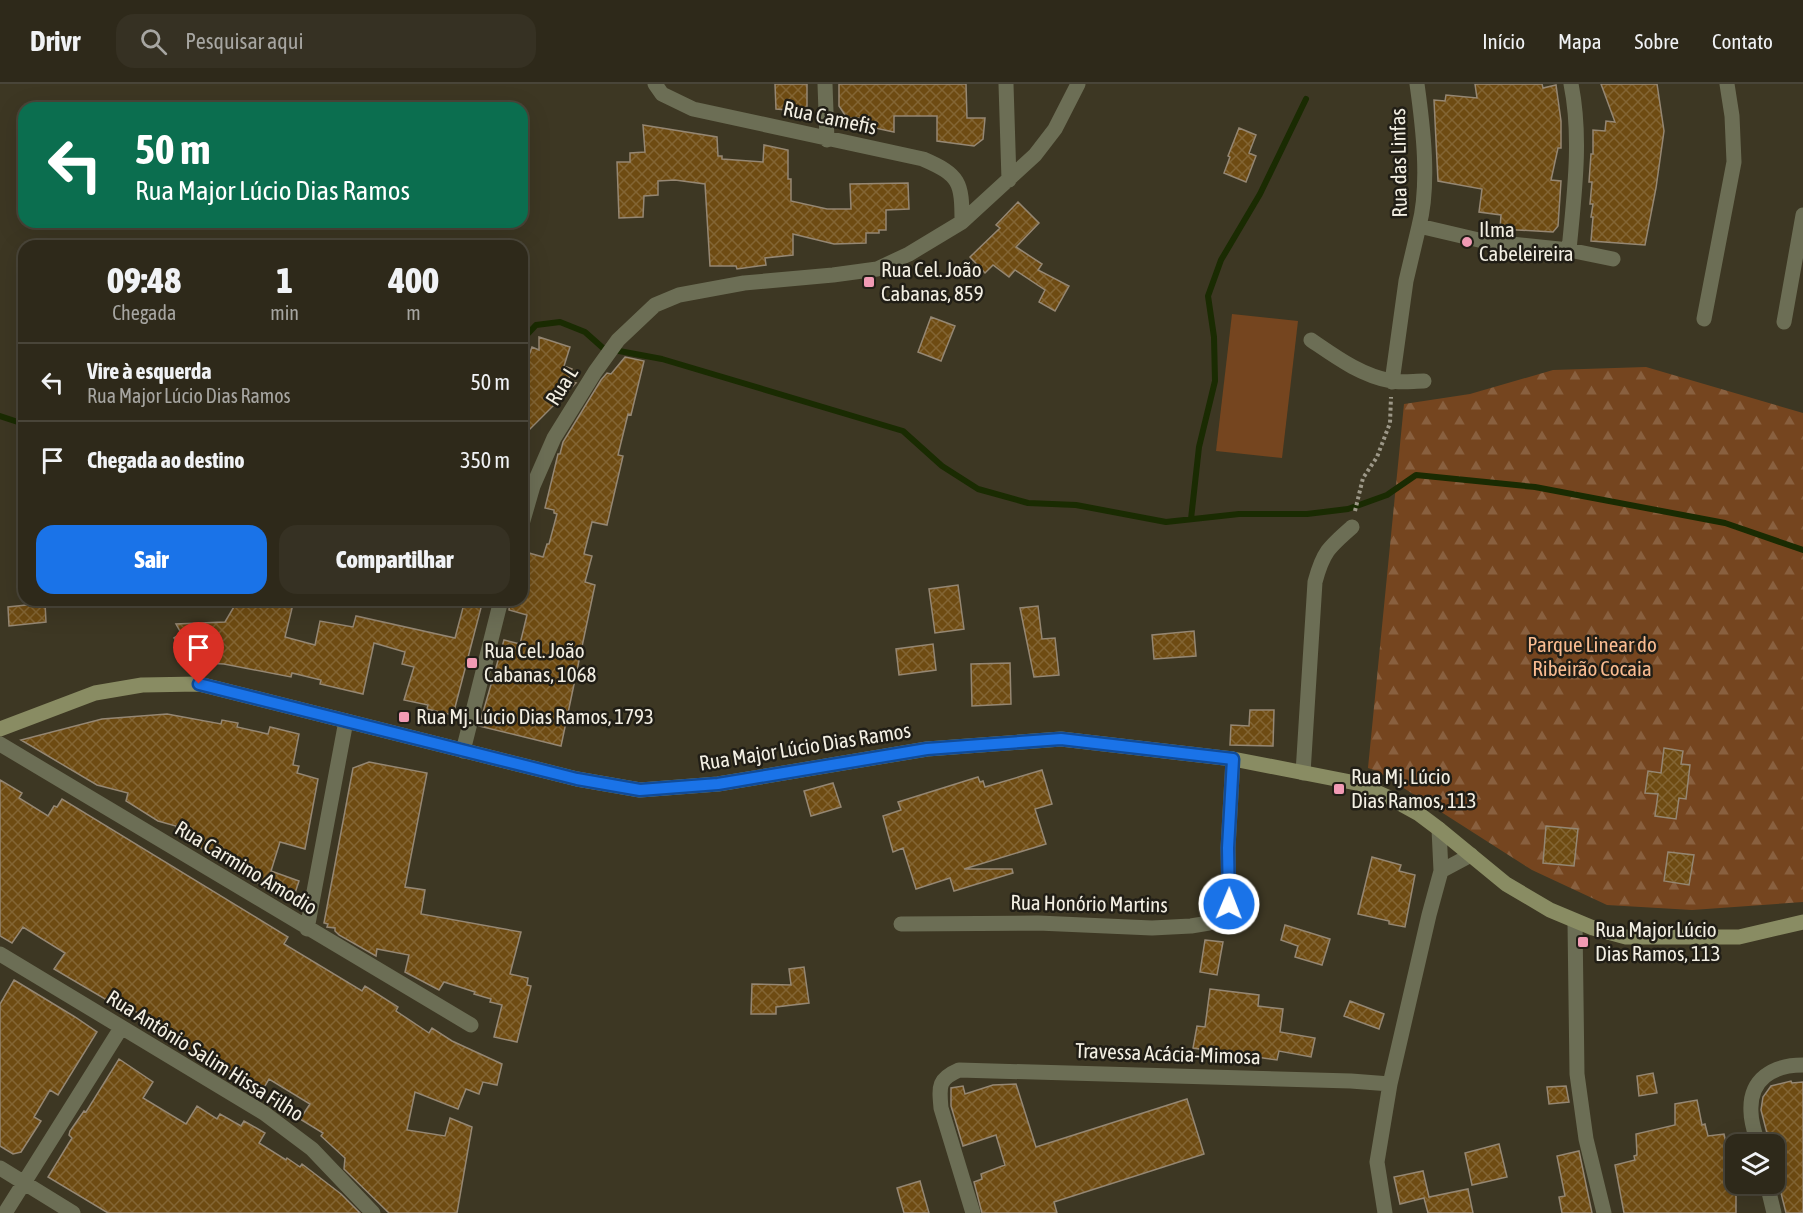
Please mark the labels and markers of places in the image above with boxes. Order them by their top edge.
place label: Ilma Cabeleireira [1479,217,1574,265]
marker: Ilma Cabeleireira [1460,235,1474,249]
place label: Rua Cel. João Cabanas, 859 [881,257,984,305]
marker: Rua Cel. João Cabanas, 859 [862,275,876,289]
pin [173,622,224,684]
place label: Rua Cel. João Cabanas, 1068 [484,638,597,686]
marker: Rua Cel. João Cabanas, 1068 [465,656,479,670]
place label: Rua Mj. Lúcio Dias Ramos, 1793 [416,704,654,728]
marker: Rua Mj. Lúcio Dias Ramos, 1793 [397,710,411,724]
place label: Rua Mj. Lúcio Dias Ramos, 113 [1351,764,1477,812]
marker: Rua Mj. Lúcio Dias Ramos, 113 [1332,782,1346,796]
place label: Rua Major Lúcio Dias Ramos, 113 [1595,917,1721,965]
marker: Rua Major Lúcio Dias Ramos, 113 [1576,935,1590,949]

